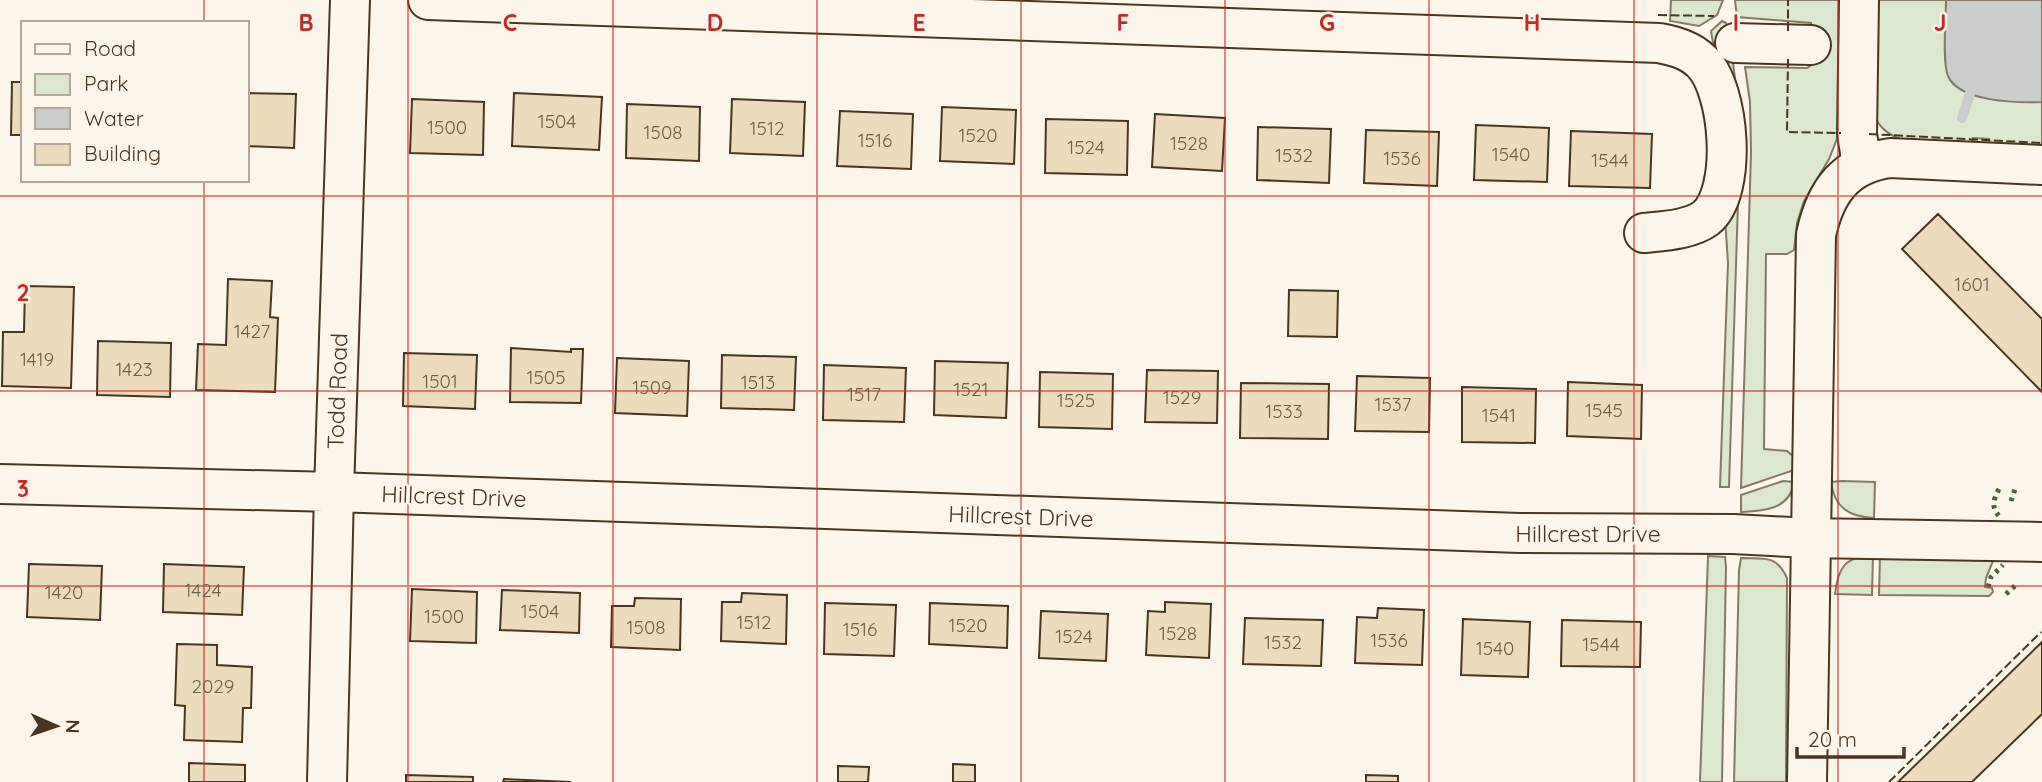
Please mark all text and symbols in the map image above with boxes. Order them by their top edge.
text: B [298,8,314,37]
text: C [503,8,517,37]
text: D [707,8,723,37]
text: E [912,8,926,37]
text: F [1117,8,1129,37]
text: G [1319,8,1335,37]
text: H [1524,8,1540,37]
text: I [1733,8,1739,37]
text: J [1934,8,1946,37]
legend [21,21,248,182]
text: Road [84,35,136,61]
text: Park [84,70,128,96]
text: Water [84,105,144,131]
house number: 1504 [538,109,576,133]
house number: 1500 [427,115,467,139]
house number: 1512 [750,116,784,140]
house number: 1508 [644,120,682,144]
house number: 1520 [958,123,998,147]
house number: 1516 [858,128,892,152]
house number: 1528 [1170,131,1208,155]
house number: 1524 [1067,135,1105,159]
text: Building [84,140,161,166]
house number: 1540 [1492,142,1530,166]
house number: 1532 [1275,143,1313,167]
house number: 1536 [1383,146,1421,170]
house number: 1544 [1591,148,1629,172]
house number: 1601 [1954,272,1990,296]
text: 2 [16,278,30,307]
house number: 1427 [234,319,271,343]
street label: Todd Road [320,332,354,450]
house number: 1419 [20,347,54,371]
house number: 1423 [115,357,153,381]
house number: 1505 [526,365,566,389]
house number: 1501 [422,369,458,393]
house number: 1513 [741,370,775,394]
house number: 1509 [632,375,672,399]
house number: 1521 [954,377,988,401]
house number: 1517 [847,382,881,406]
house number: 1529 [1163,385,1201,409]
house number: 1525 [1057,388,1095,412]
house number: 1537 [1374,392,1412,416]
house number: 1545 [1585,398,1623,422]
house number: 1533 [1265,399,1303,423]
house number: 1541 [1482,403,1516,427]
text: 3 [17,474,29,503]
street label: Hillcrest Drive [381,479,527,513]
street label: Hillcrest Drive [948,499,1094,533]
street label: Hillcrest Drive [1515,519,1661,548]
house number: 1424 [184,578,222,602]
house number: 1420 [45,580,83,604]
house number: 1504 [521,599,559,623]
house number: 1500 [424,604,464,628]
house number: 1512 [737,610,771,634]
house number: 1520 [948,613,988,637]
house number: 1508 [627,615,665,639]
house number: 1516 [843,617,877,641]
house number: 1528 [1159,621,1197,645]
house number: 1524 [1055,624,1093,648]
house number: 1536 [1370,628,1408,652]
house number: 1532 [1264,630,1302,654]
house number: 1544 [1582,632,1620,656]
house number: 1540 [1476,636,1514,660]
house number: 2029 [192,674,234,698]
north arrow [21,691,91,761]
scale bar [1797,716,1904,760]
text: N [61,719,85,734]
text: 20 m [1808,726,1857,752]

